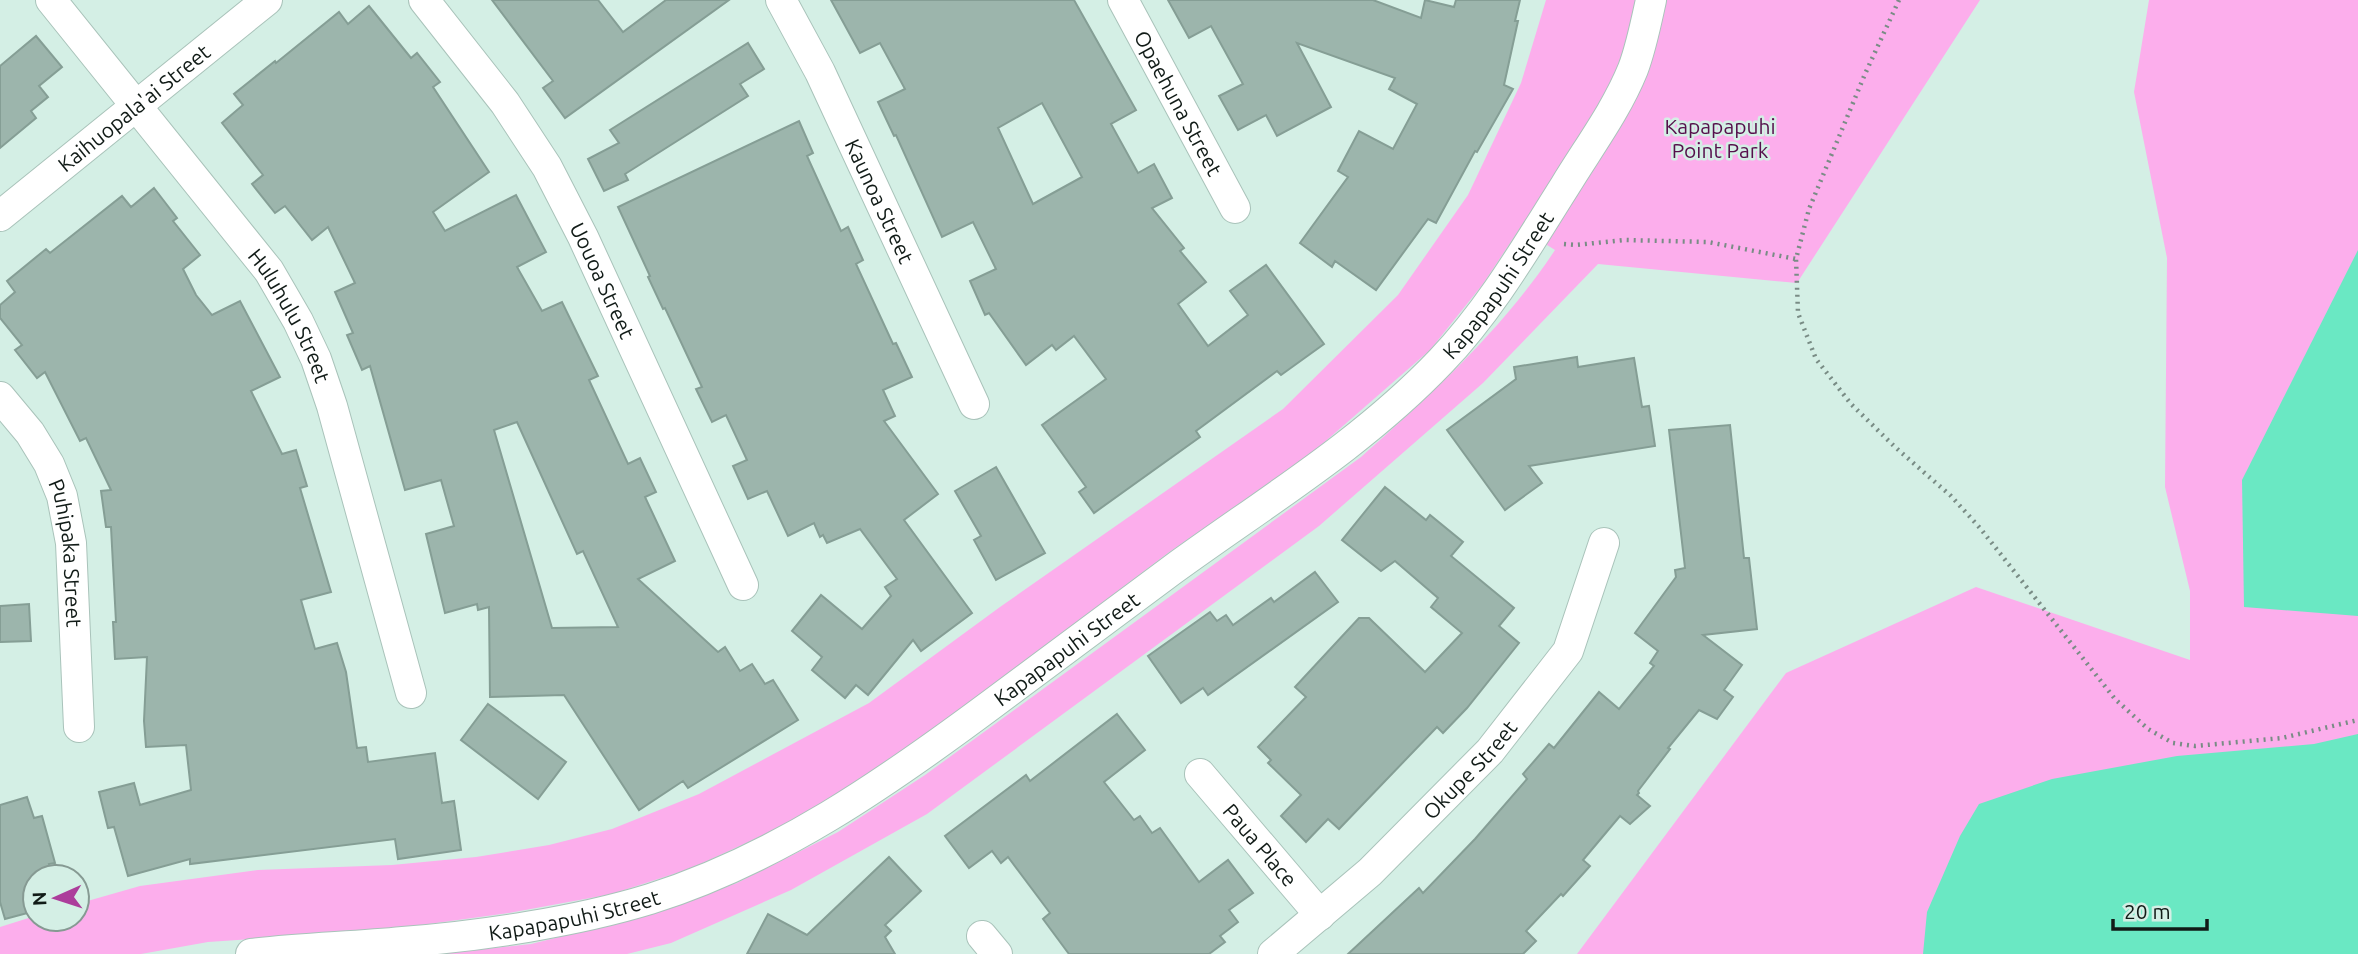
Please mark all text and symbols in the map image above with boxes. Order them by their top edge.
street label: Opaehuna Street [1130,26,1227,180]
street label: Kaihuopala'ai Street [53,39,215,176]
park label: Kapapapuhi Point Park [1664,114,1776,162]
street label: Kaunoa Street [841,135,919,267]
street label: Kapapapuhi Street [1437,207,1558,363]
street label: Uouoa Street [566,218,640,342]
street label: Huluhulu Street [244,244,335,386]
street label: Puhipaka Street [44,475,87,628]
street label: Kapapapuhi Street [989,587,1144,710]
street label: Okupe Street [1418,715,1521,824]
street label: Paua Place [1218,799,1302,891]
north arrow [21,863,91,933]
street label: Kapapapuhi Street [487,885,663,945]
scale bar [2113,888,2208,932]
text: N [28,891,50,907]
text: 20 m [2124,899,2171,923]

